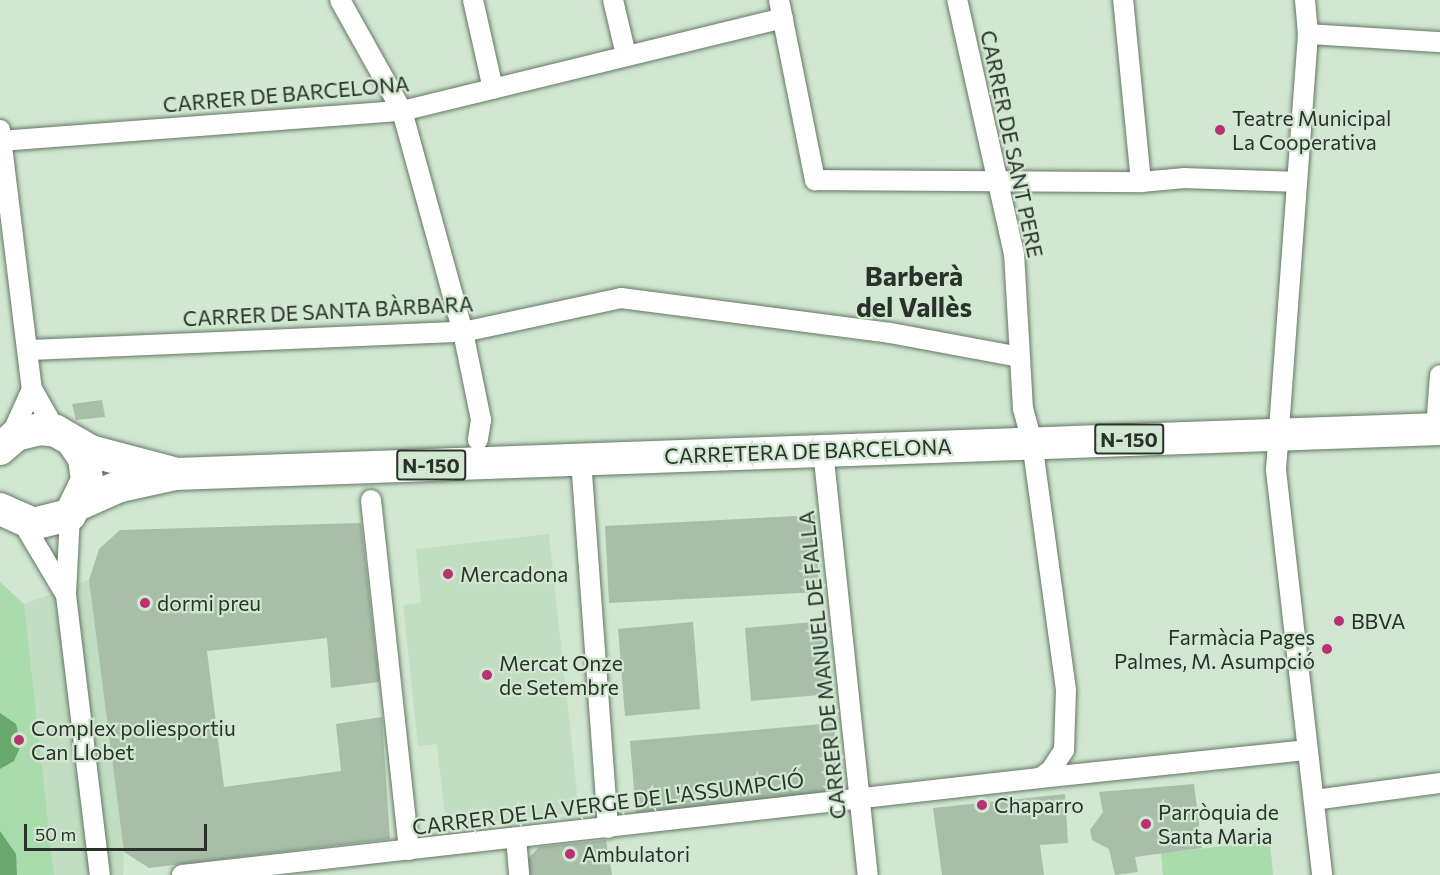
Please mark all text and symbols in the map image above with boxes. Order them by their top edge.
street label: CARRER DE SANT PERE [976,28,1048,260]
street label: CARRER DE BARCELONA [162,71,410,117]
place label: Teatre Municipal La Cooperativa [1232,105,1391,155]
marker: Teatre Municipal La Cooperativa [1213,123,1227,137]
district label: Barberà del Vallès [856,259,972,322]
street label: CARRER DE SANTA BÀRBARA [182,291,474,331]
road number: N-150 [1093,422,1165,456]
street label: CARRETERA DE BARCELONA [664,433,952,469]
road number: N-150 [395,448,467,482]
street label: CARRER DE MANUEL DE FALLA [793,510,851,820]
place label: Mercadona [460,561,568,587]
marker: Mercadona [441,567,455,581]
place label: dormi preu [157,590,261,616]
marker: dormi preu [138,596,152,610]
place label: BBVA [1351,608,1405,634]
marker: BBVA [1332,614,1346,628]
place label: Farmàcia Pages Palmes, M. Asumpció [1114,624,1315,674]
marker: Farmàcia Pages Palmes, M. Asumpció [1320,642,1334,656]
place label: Mercat Onze de Setembre [499,650,623,700]
marker: Mercat Onze de Setembre [480,668,494,682]
place label: Complex poliesportiu Can Llobet [31,715,236,765]
marker: Complex poliesportiu Can Llobet [12,733,26,747]
street label: CARRER DE LA VERGE DE L'ASSUMPCIÓ [411,766,805,840]
place label: Chaparro [994,792,1084,818]
marker: Chaparro [975,798,989,812]
place label: Parròquia de Santa Maria [1158,799,1279,849]
scale bar [27,812,210,850]
marker: Parròquia de Santa Maria [1139,817,1153,831]
text: 50 m [35,823,76,845]
place label: Ambulatori [582,841,690,867]
marker: Ambulatori [563,847,577,861]

